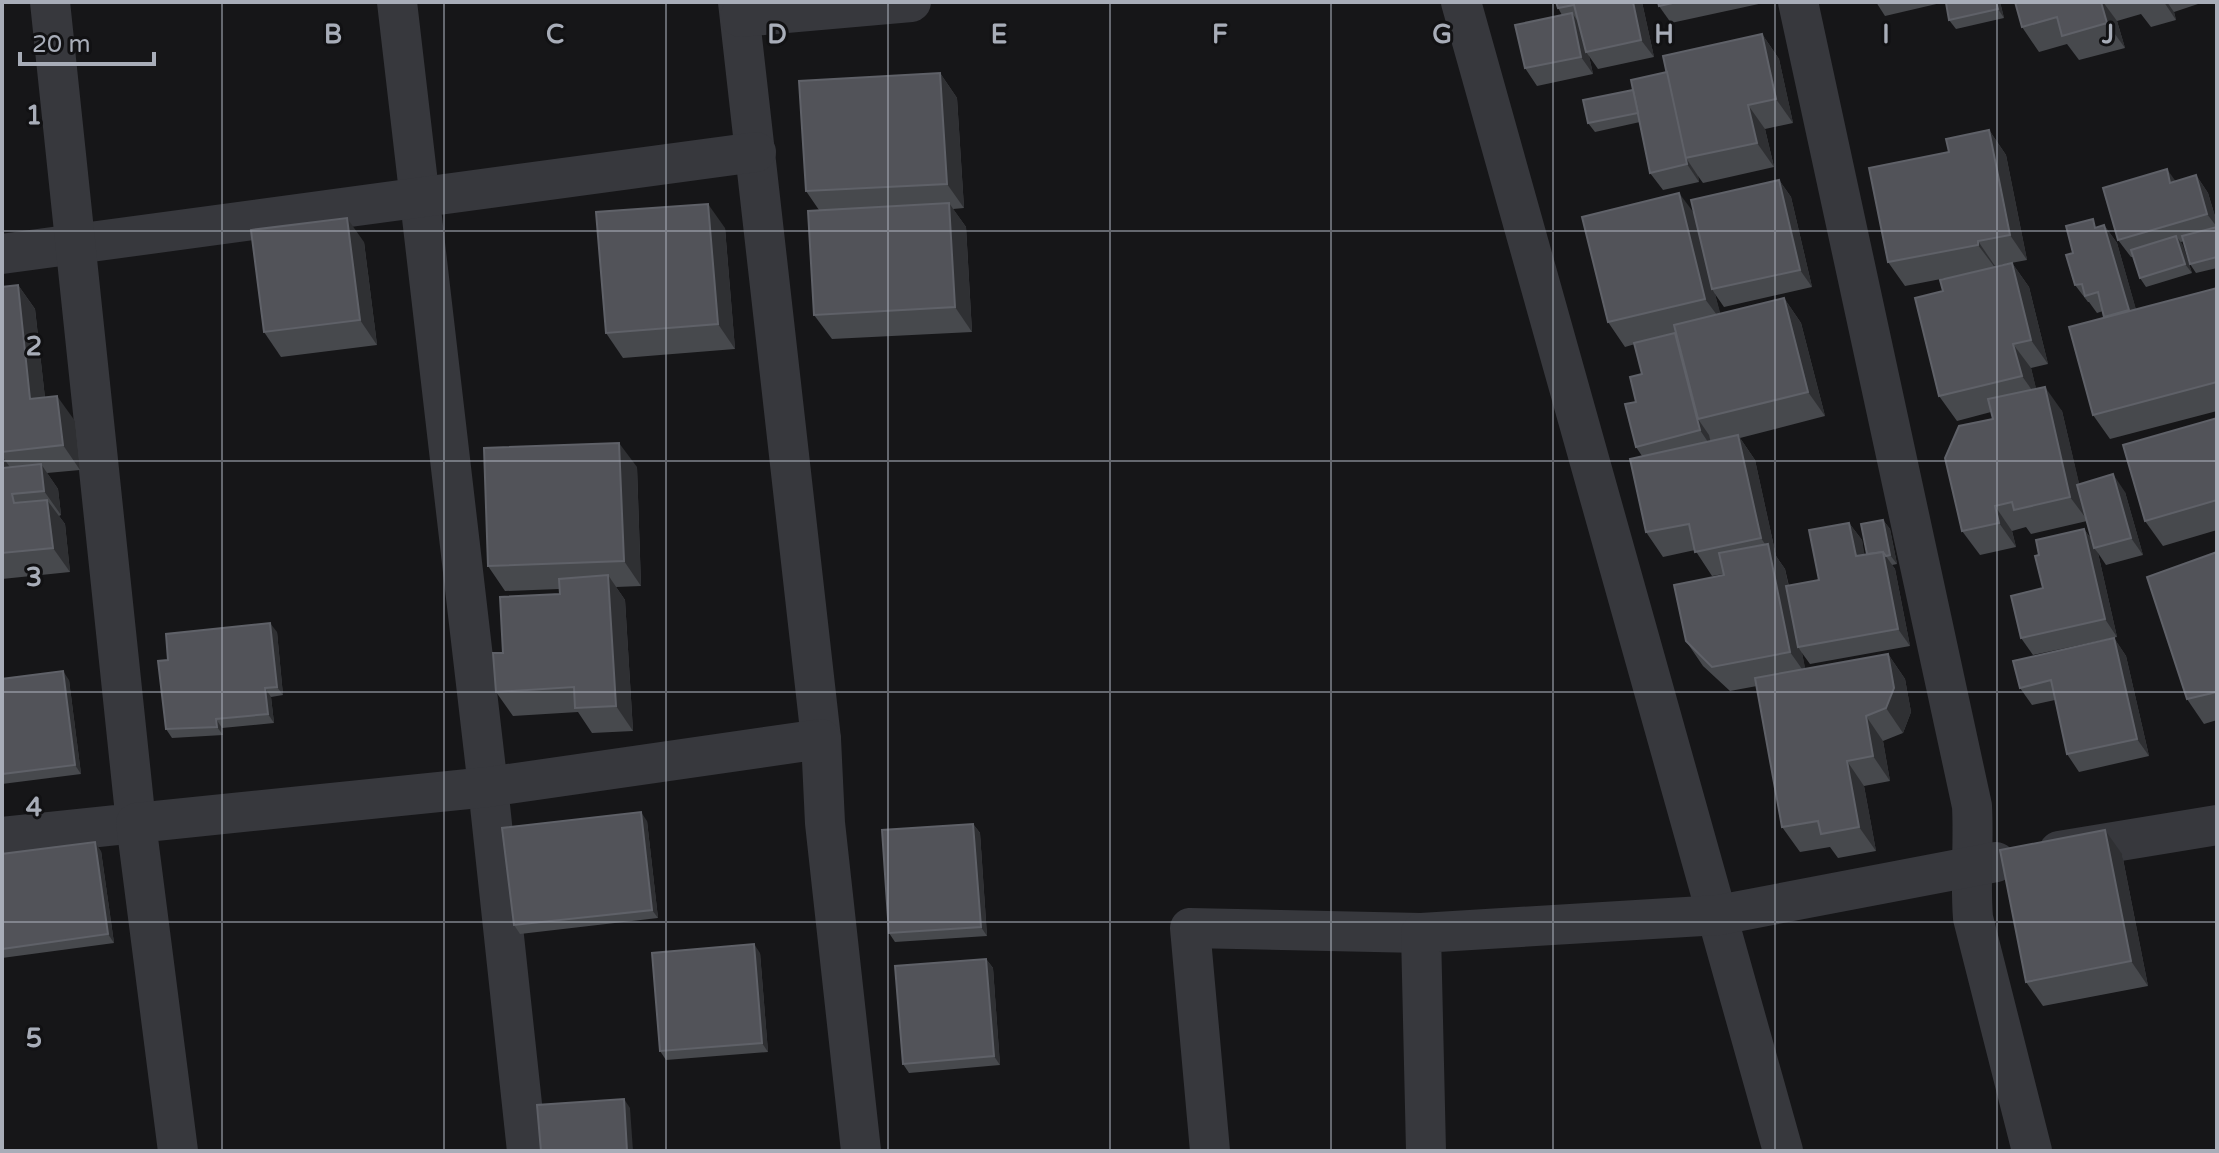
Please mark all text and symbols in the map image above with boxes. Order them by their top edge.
scale bar [20,16,154,66]
text: B [324,19,342,50]
text: C [546,19,564,50]
text: D [767,19,787,50]
text: E [991,19,1007,50]
text: F [1212,19,1228,50]
text: G [1432,19,1452,50]
text: H [1654,19,1674,50]
text: I [1882,19,1890,50]
text: J [2101,19,2114,50]
text: 20 m [32,30,90,59]
text: 1 [26,100,42,131]
text: 2 [26,331,42,362]
text: 3 [26,562,42,593]
text: 4 [26,792,42,823]
text: 5 [26,1023,42,1054]

